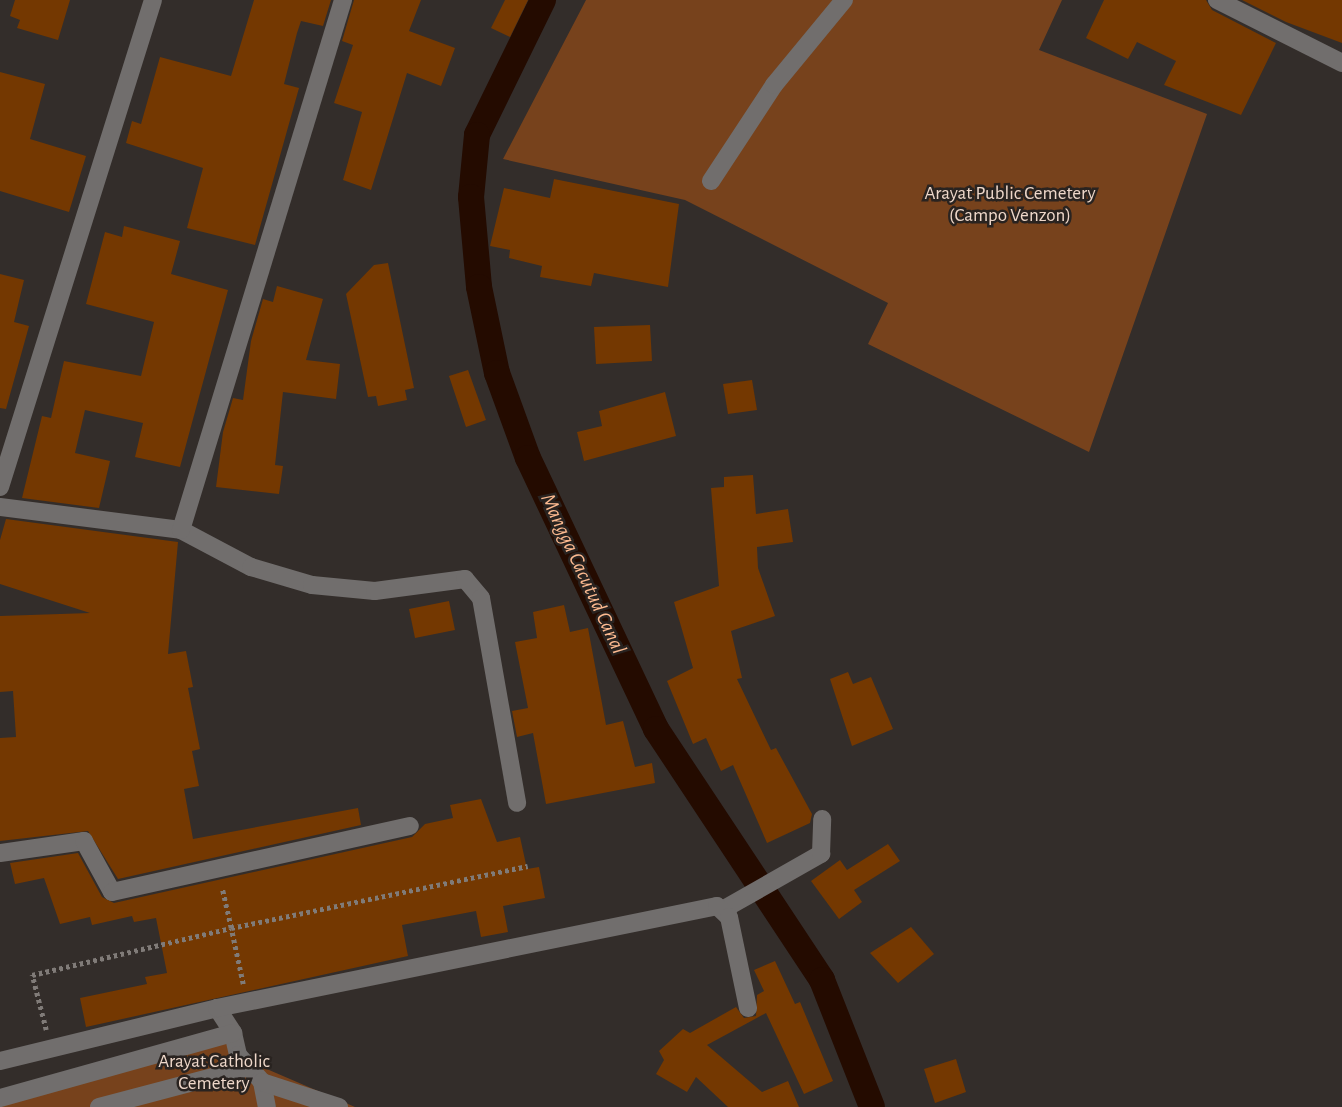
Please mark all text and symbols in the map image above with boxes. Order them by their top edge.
park label: Arayat Public Cemetery (Campo Venzon) [924,183,1096,227]
water label: Mangga Cacutud Canal [535,490,631,658]
park label: Arayat Catholic Cemetery [158,1051,270,1095]

